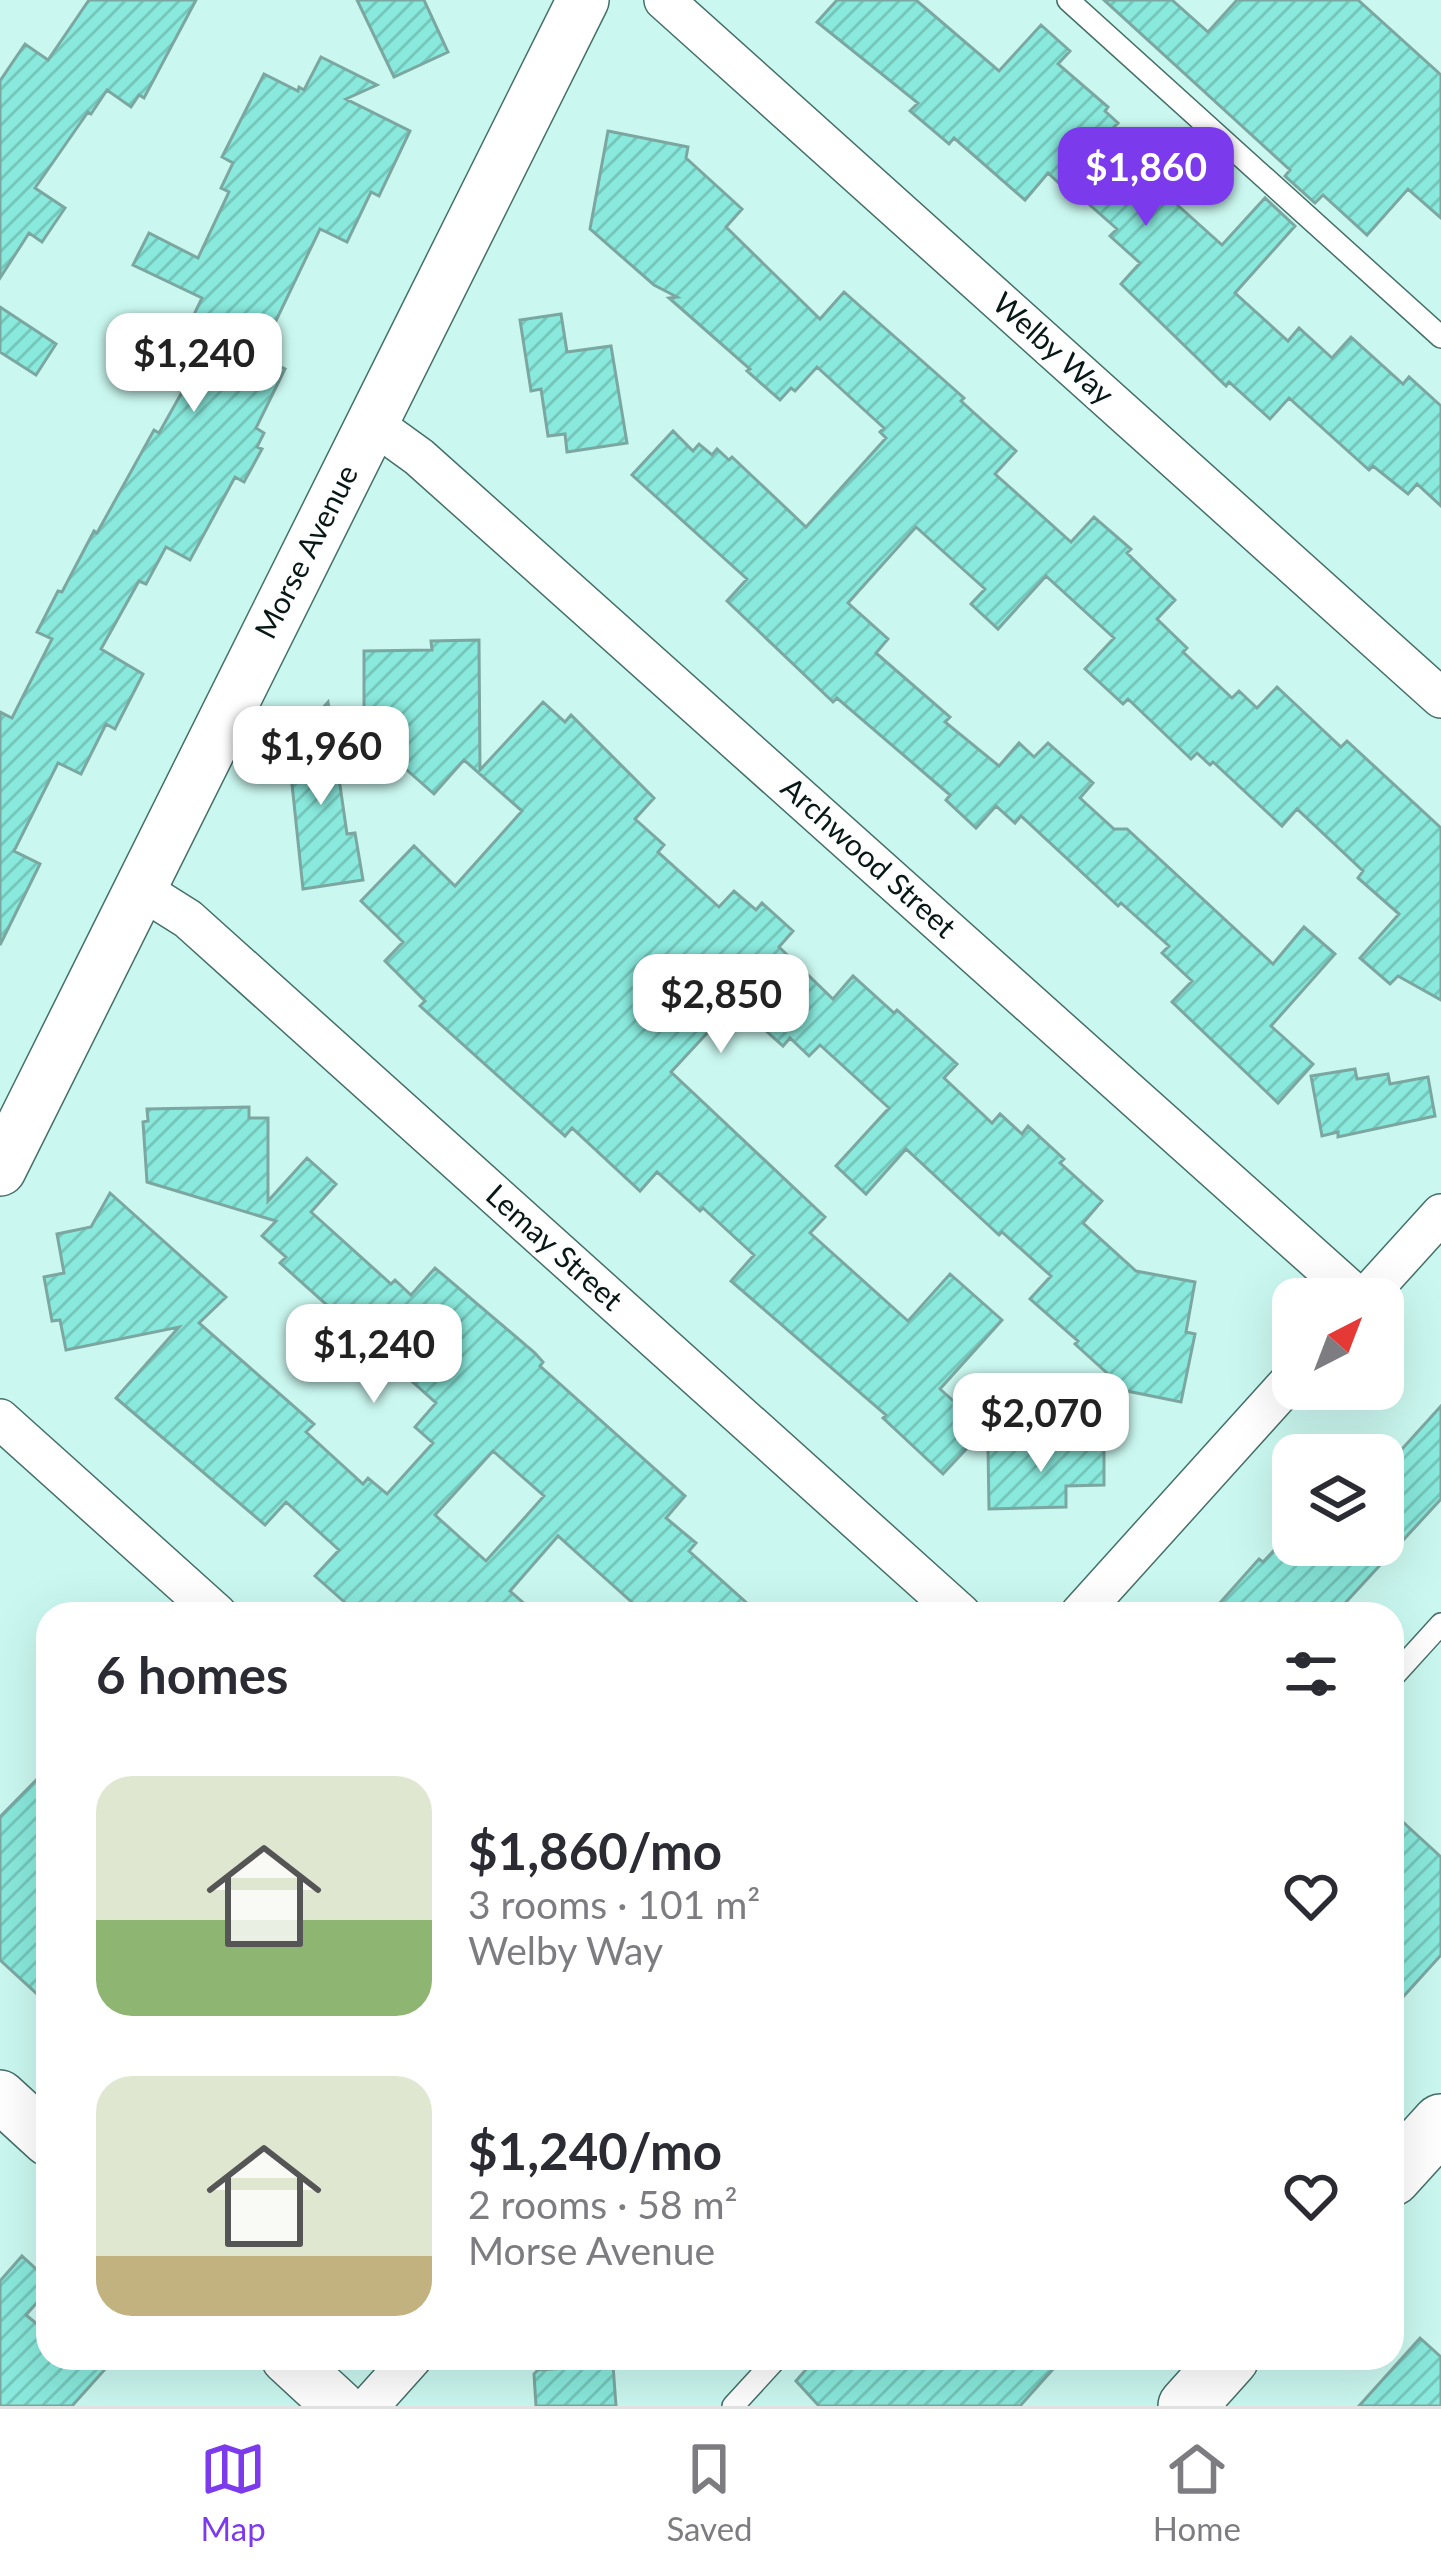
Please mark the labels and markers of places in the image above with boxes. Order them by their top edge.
pin: $1,860 [1048,127,1244,229]
pin: $1,240 [96,313,292,415]
pin: $1,960 [223,706,419,808]
pin: $2,850 [623,954,819,1056]
pin: $1,240 [276,1304,472,1406]
pin: $2,070 [943,1373,1139,1475]

